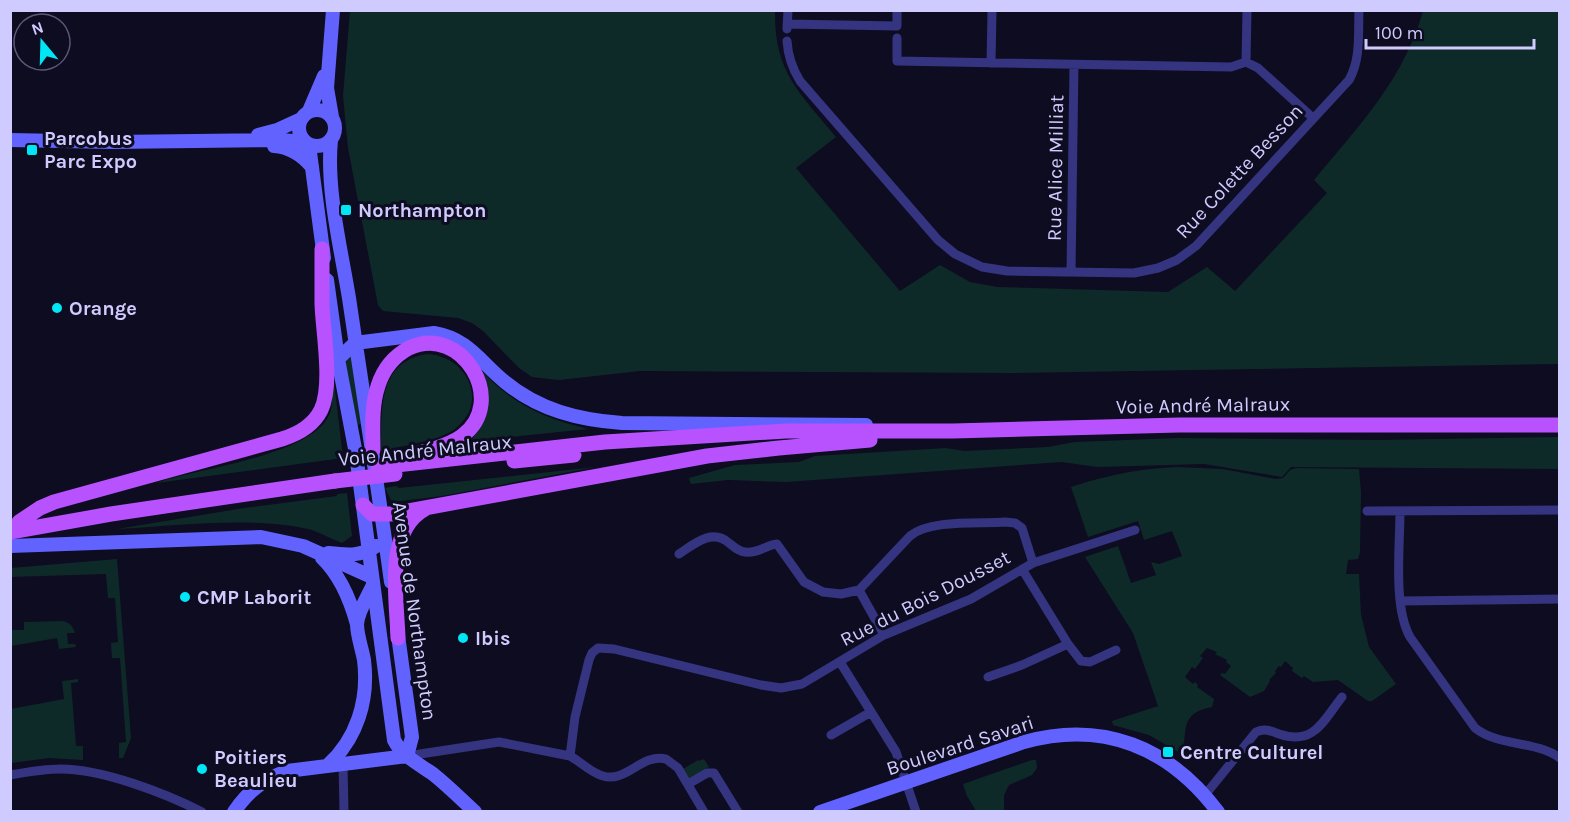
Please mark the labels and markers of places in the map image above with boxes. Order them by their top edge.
place label: Parcobus Parc Expo [44,127,137,173]
marker: Parcobus Parc Expo [25,143,39,157]
place label: Northampton [358,199,486,222]
marker: Northampton [339,203,353,217]
place label: Orange [69,297,137,320]
marker: Orange [50,301,64,315]
place label: CMP Laborit [197,586,311,609]
marker: CMP Laborit [178,590,192,604]
place label: Ibis [475,627,510,650]
marker: Ibis [456,631,470,645]
place label: Centre Culturel [1180,741,1323,764]
marker: Centre Culturel [1161,745,1175,759]
place label: Poitiers Beaulieu [214,746,298,792]
marker: Poitiers Beaulieu [195,762,209,776]

